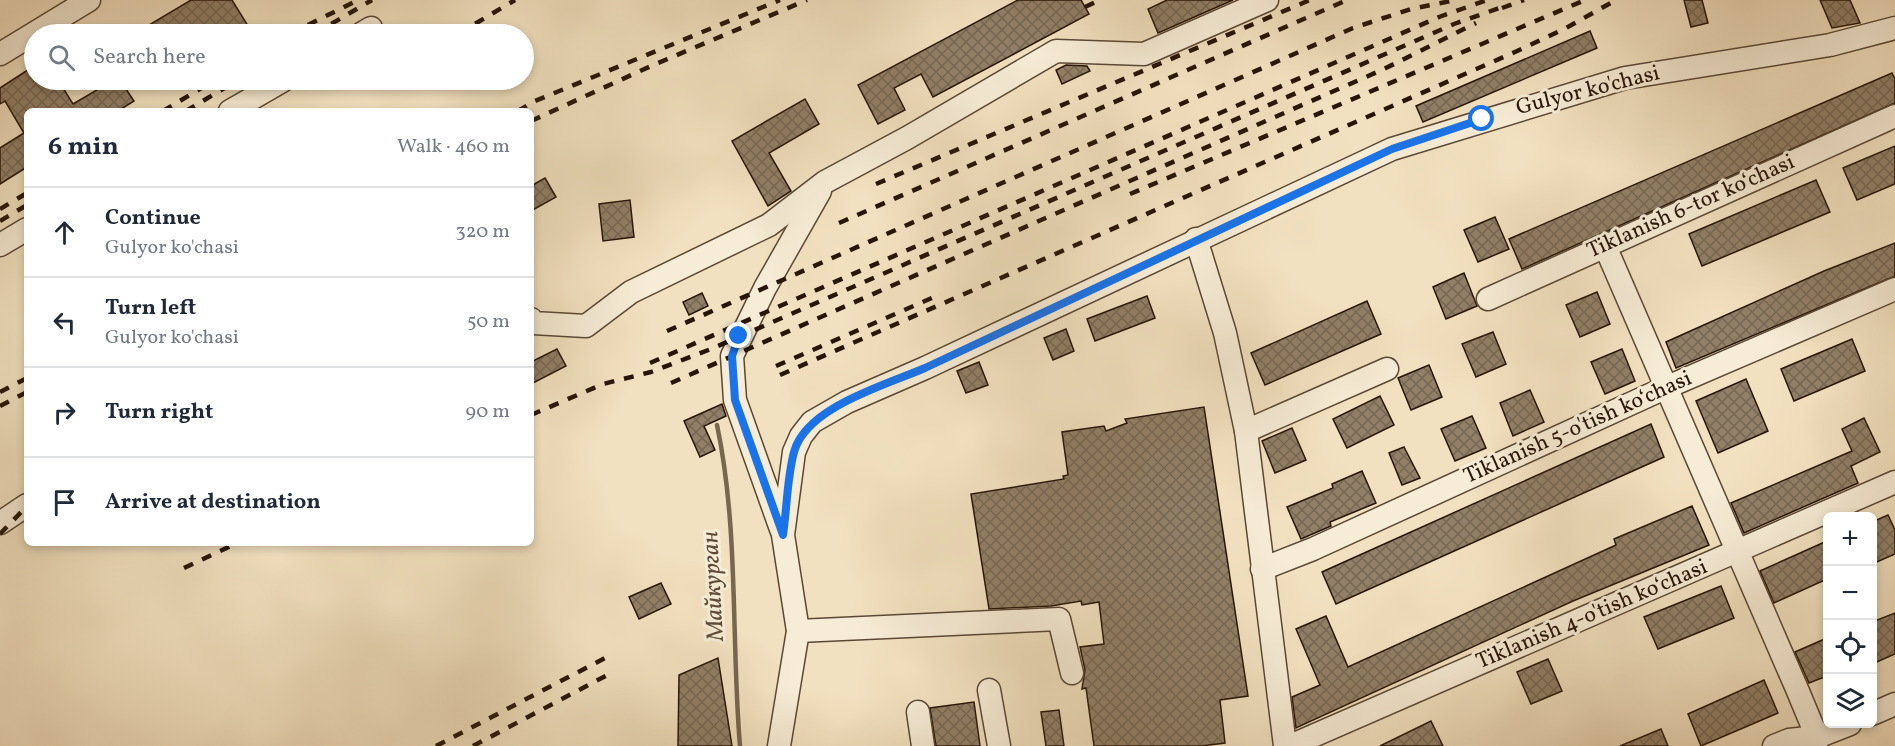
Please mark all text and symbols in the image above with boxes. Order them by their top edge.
search box [24,24,534,90]
icon: search [45,41,78,74]
text: Search here [93,42,206,73]
street label: Gulyor ko'chasi [1513,58,1663,124]
route start [1468,105,1494,131]
text: 6 min [48,129,119,165]
text: Walk · 460 m [397,133,510,161]
street label: Tiklanish 6-tor ko‘chasi [1582,147,1800,267]
text: Continue [105,203,201,234]
icon: ahead [48,216,81,249]
text: 320 m [455,218,510,246]
text: Gulyor ko'chasi [105,234,239,262]
text: Turn left [105,293,196,324]
icon: left [48,306,81,339]
text: 50 m [467,308,510,336]
route end [725,322,751,348]
text: Gulyor ko'chasi [105,324,239,352]
street label: Tiklanish 5-o'tish ko‘chasi [1459,364,1697,492]
icon: right [48,396,81,429]
text: Turn right [105,397,213,428]
text: 90 m [466,398,510,426]
icon: arrive [48,486,81,519]
text: Arrive at destination [105,487,321,518]
map controls [1823,512,1877,728]
button: + [1823,512,1877,566]
water label: Майкурган [694,530,734,643]
street label: Tiklanish 4-o'tish ko‘chasi [1472,552,1712,678]
button: − [1823,566,1877,620]
button: locate [1823,620,1877,674]
button: layers [1823,674,1877,728]

